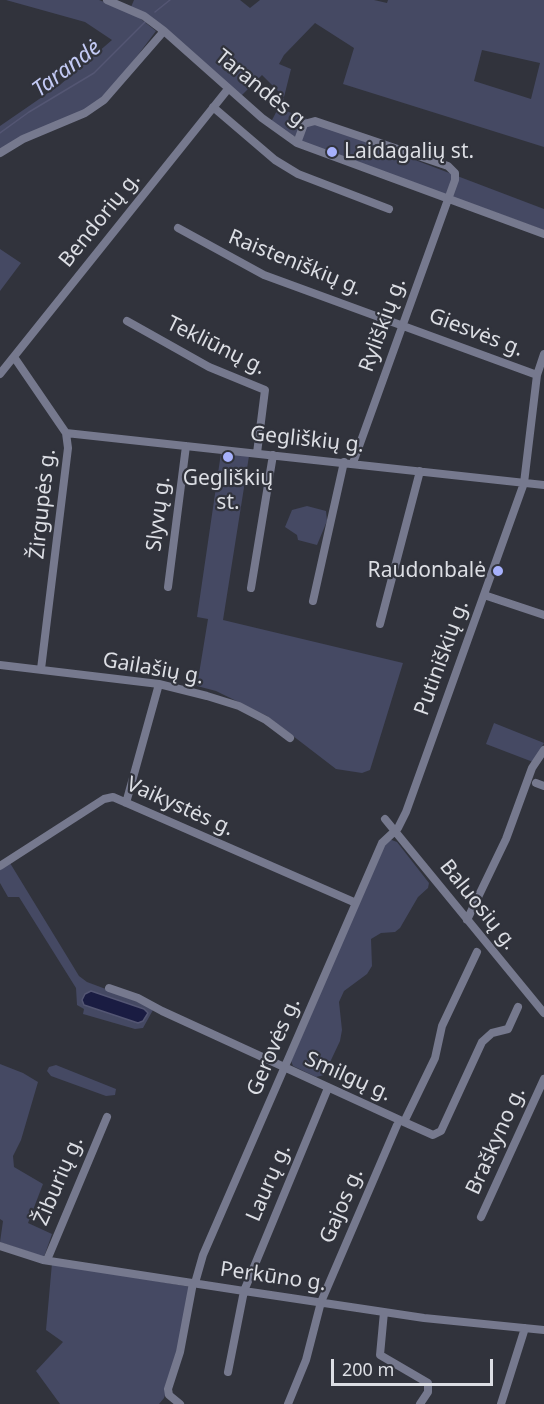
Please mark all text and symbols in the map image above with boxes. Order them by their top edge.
water label: Tarandė [28,35,106,103]
street label: Tarandės g. [210,44,314,136]
place label: Laidagalių st. [344,139,474,165]
marker: Laidagalių st. [325,145,339,159]
street label: Bendorių g. [54,167,146,273]
street label: Raisteniškių g. [225,225,365,301]
street label: Ryliškių g. [354,275,412,375]
street label: Giesvės g. [425,303,527,363]
street label: Tekliūnų g. [162,311,270,381]
street label: Gegliškių g. [249,421,365,459]
street label: Žirgupės g. [25,448,61,560]
marker: Gegliškių st. [221,450,235,464]
place label: Gegliškių st. [183,466,273,516]
street label: Slyvų g. [142,475,176,553]
place label: Raudonbalė [368,558,486,584]
marker: Raudonbalė [491,564,505,578]
street label: Putiniškių g. [410,597,474,719]
street label: Gailašių g. [101,648,205,690]
street label: Vaikystės g. [122,772,238,842]
street label: Baluosių g. [434,855,522,955]
street label: Gerovės g. [242,994,306,1100]
street label: Smilgų g. [301,1047,395,1107]
street label: Braškyno g. [461,1083,531,1199]
street label: Žiburių g. [29,1133,89,1229]
street label: Laurų g. [241,1141,297,1225]
street label: Gajos g. [315,1165,369,1247]
street label: Perkūno g. [218,1257,328,1297]
scale bar [334,1347,496,1385]
text: 200 m [342,1357,394,1381]

